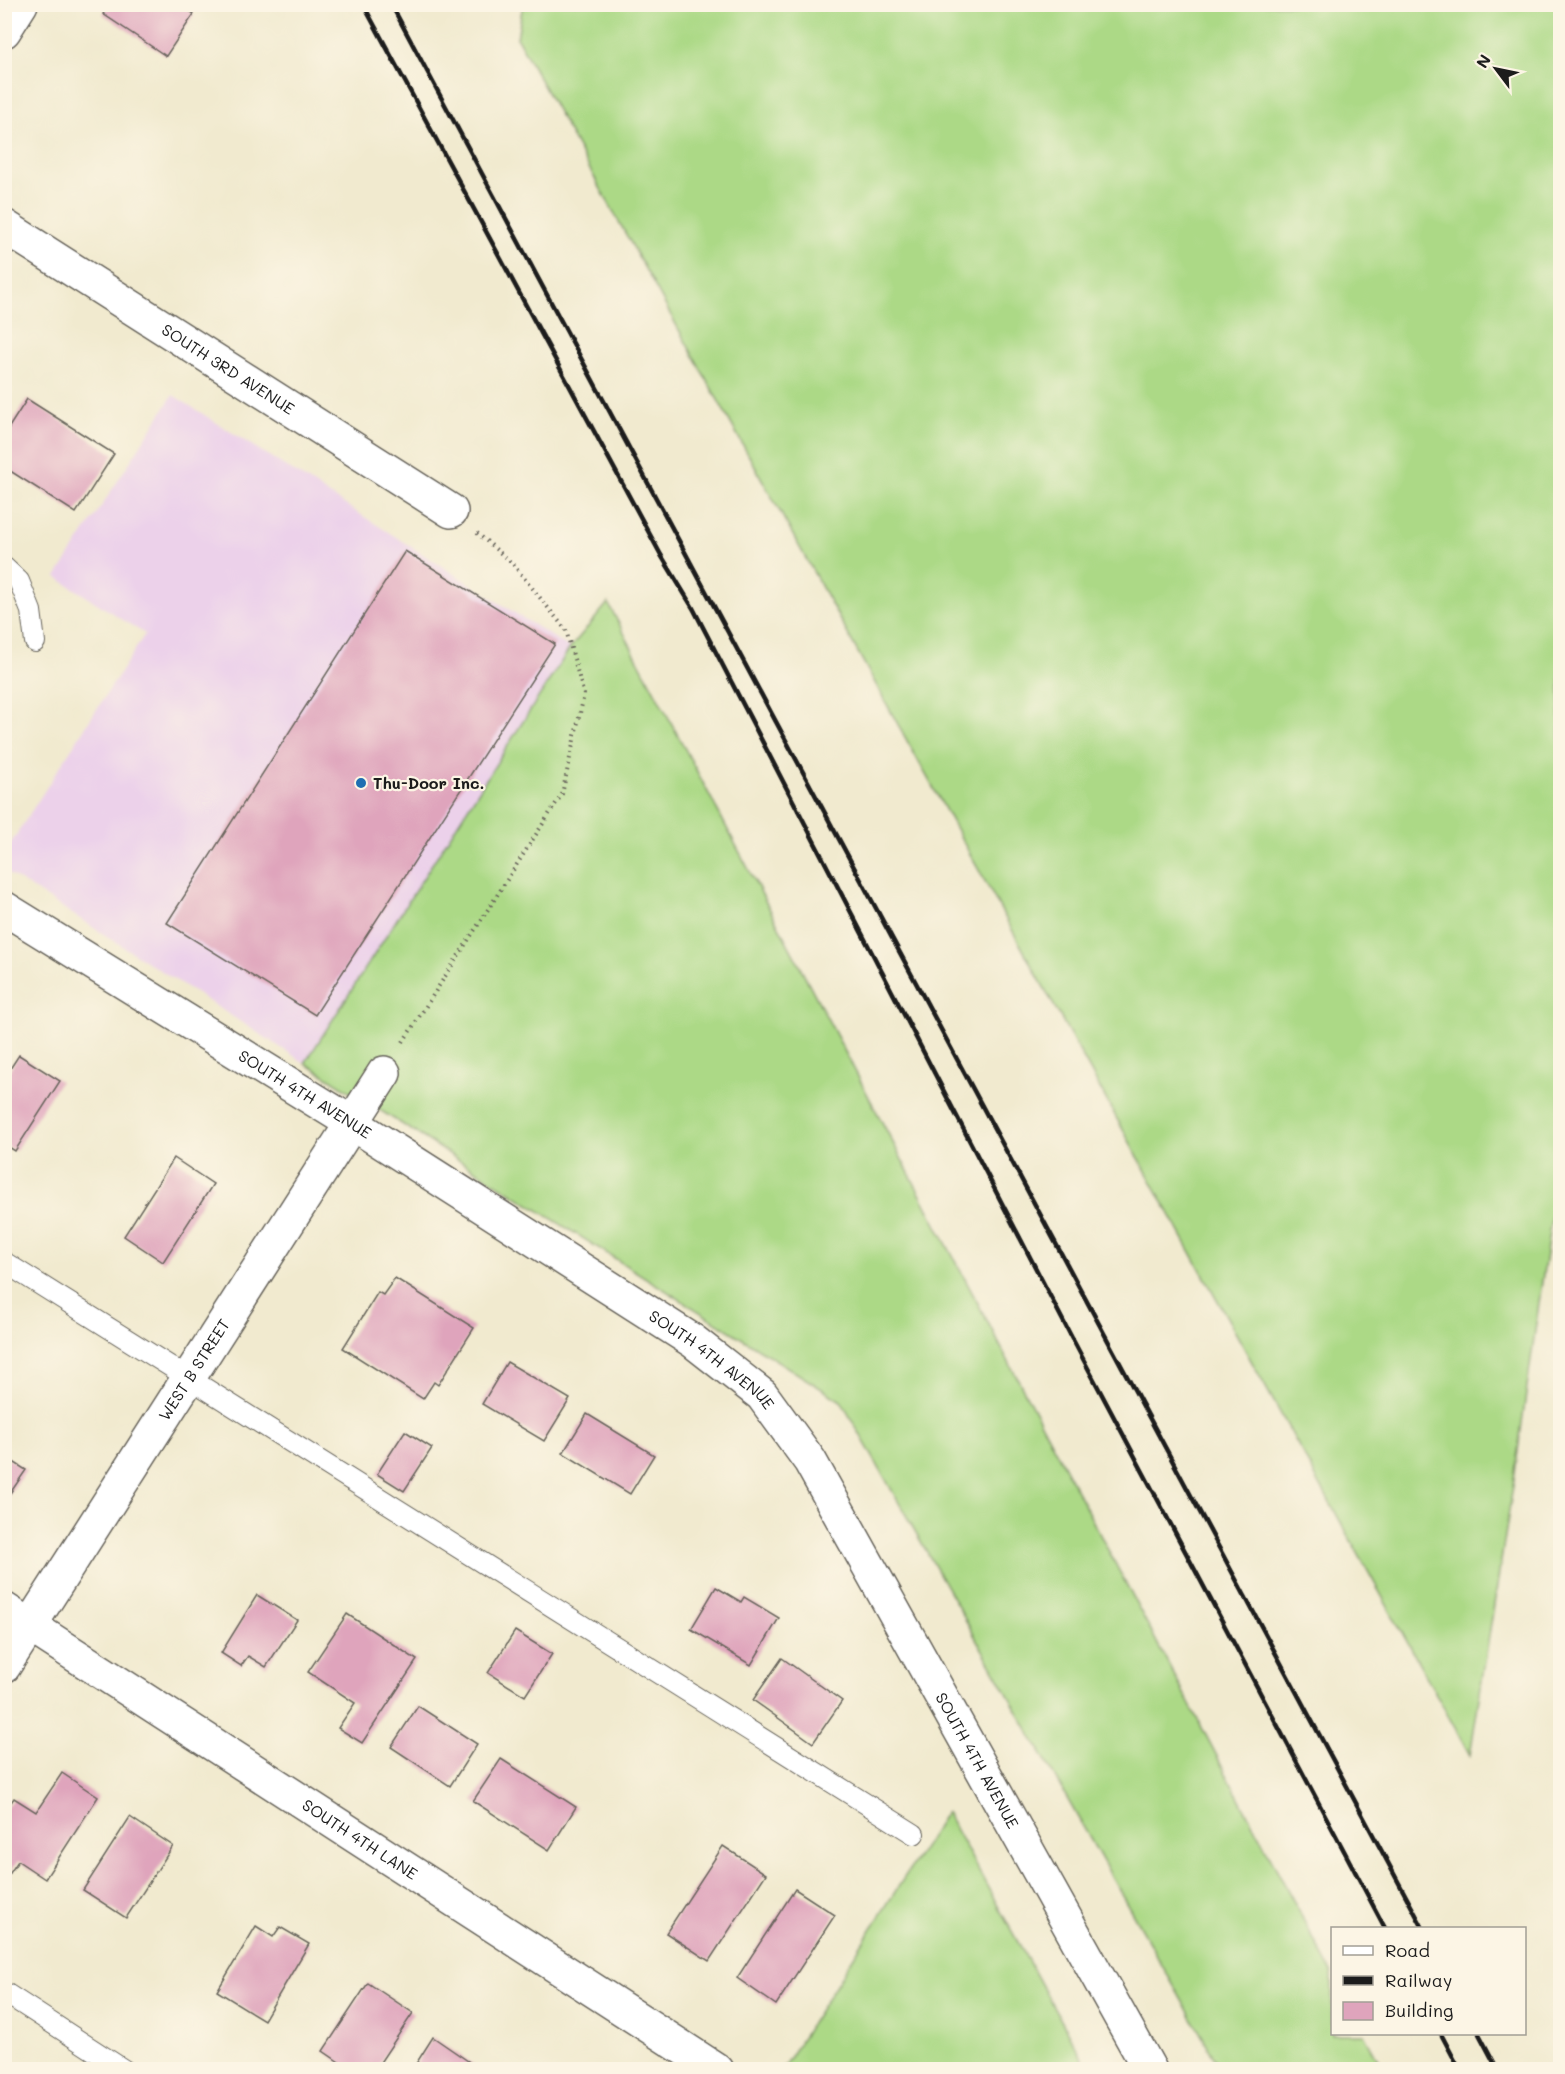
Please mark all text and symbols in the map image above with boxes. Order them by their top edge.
north arrow [1466,39,1526,99]
text: N [1471,50,1495,72]
street label: SOUTH 3RD AVENUE [158,318,299,419]
place label: Thu-Door Inc. [373,772,485,793]
marker: Thu-Door Inc. [354,776,368,790]
street label: SOUTH 4TH AVENUE [235,1045,376,1143]
street label: SOUTH 4TH AVENUE [645,1305,780,1413]
street label: WEST B STREET [153,1314,234,1424]
street label: SOUTH 4TH AVENUE [931,1689,1024,1832]
street label: SOUTH 4TH LANE [299,1794,422,1884]
legend [1331,1927,1526,2035]
text: Road [1385,1938,1430,1962]
text: Railway [1385,1968,1452,1992]
text: Building [1385,1998,1453,2022]

